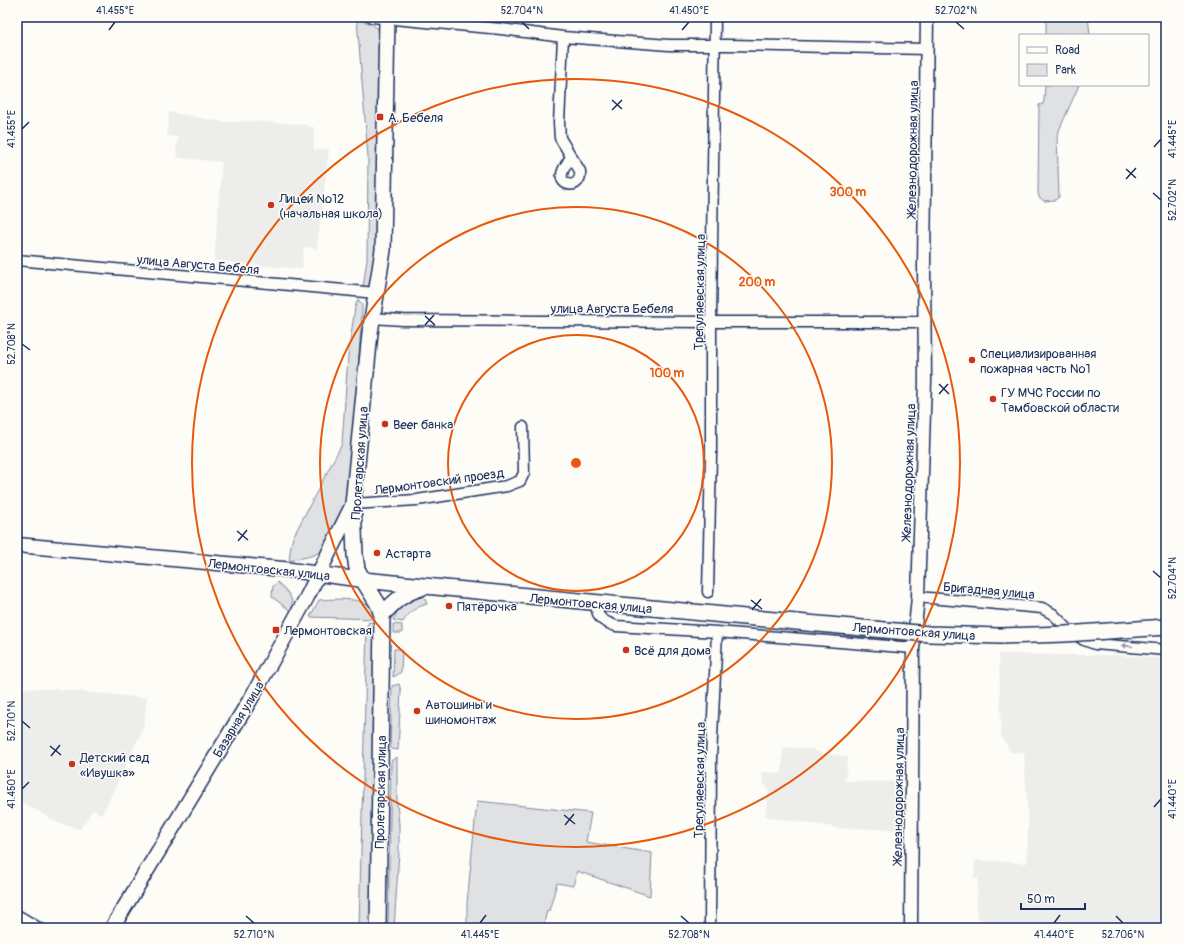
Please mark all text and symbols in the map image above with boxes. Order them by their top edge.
text: 41.455°E [96,5,134,17]
text: 52.704°N [501,5,543,17]
text: 41.450°E [669,5,709,17]
text: 52.702°N [935,5,977,17]
legend [1019,34,1149,86]
text: Road [1055,43,1080,58]
text: Park [1055,63,1076,78]
street label: Железнодорожная улица [904,80,922,220]
text: 41.455°E [6,110,18,148]
place label: А. Бебеля [388,110,443,126]
marker: А. Бебеля [375,112,385,122]
text: 41.445°E [1167,120,1179,158]
text: 52.702°N [1167,179,1179,221]
text: 300 m [830,185,867,200]
place label: Лицей №12 (начальная школа) [278,191,383,222]
marker: Лицей №12 (начальная школа) [266,200,276,210]
street label: Трегуляевская улица [691,234,709,350]
street label: улица Августа Бебеля [135,252,260,278]
text: 200 m [739,275,776,290]
street label: улица Августа Бебеля [550,301,673,317]
text: 52.708°N [6,323,18,365]
place label: Специализированная пожарная часть №1 [980,346,1096,377]
marker: Специализированная пожарная часть №1 [967,355,977,365]
text: 100 m [650,366,685,381]
place label: ГУ МЧС России по Тамбовской области [1001,385,1119,416]
marker: ГУ МЧС России по Тамбовской области [988,394,998,404]
street label: Железнодорожная улица [899,403,919,543]
street label: Пролетарская улица [348,406,372,520]
place label: Beer банка [393,417,453,433]
marker: Beer банка [380,419,390,429]
centre of rings [569,456,583,470]
street label: Лермонтовский проезд [372,465,505,499]
place label: Астарта [385,546,431,562]
marker: Астарта [372,548,382,558]
street label: Лермонтовская улица [206,556,331,584]
text: 52.704°N [1167,557,1179,599]
street label: Бригадная улица [942,579,1035,603]
street label: Лермонтовская улица [528,591,653,617]
place label: Пятёрочка [457,599,517,615]
marker: Пятёрочка [444,601,454,611]
street label: Лермонтовская улица [851,620,976,644]
place label: Лермонтовская [283,623,372,639]
marker: Лермонтовская [271,625,281,635]
place label: Всё для дома [634,643,711,659]
one-way arrow [1121,643,1133,649]
marker: Всё для дома [621,645,631,655]
street label: Базарная улица [210,678,268,761]
place label: Автошины и шиномонтаж [425,697,497,728]
text: 52.710°N [6,701,18,741]
marker: Автошины и шиномонтаж [412,706,422,716]
street label: Трегуляевская улица [691,722,709,838]
street label: Железнодорожная улица [890,727,908,867]
street label: Пролетарская улица [372,735,390,849]
place label: Детский сад «Ивушка» [79,750,150,781]
marker: Детский сад «Ивушка» [67,759,77,769]
text: 41.450°E [6,769,18,809]
text: 41.440°E [1167,779,1179,819]
scale bar [1021,885,1085,911]
text: 50 m [1027,892,1055,907]
text: 52.710°N [234,929,274,941]
text: 41.445°E [461,929,499,941]
text: 52.708°N [668,929,710,941]
text: 41.440°E [1034,929,1074,941]
text: 52.706°N [1102,929,1144,941]

